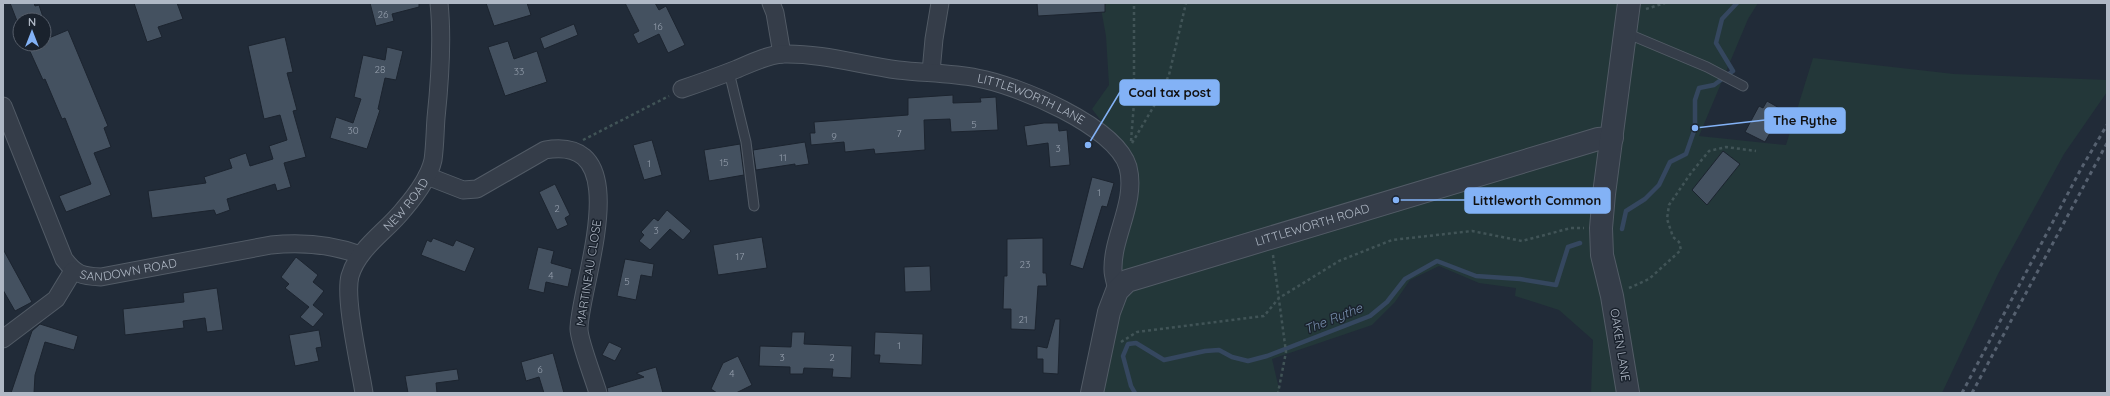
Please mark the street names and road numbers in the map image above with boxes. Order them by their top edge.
street label: LITTLEWORTH LANE [976,70,1088,128]
street label: NEW ROAD [380,175,432,234]
street label: LITTLEWORTH ROAD [1253,200,1372,249]
street label: MARTINEAU CLOSE [573,218,604,327]
street label: SANDOWN ROAD [78,255,178,284]
street label: OAKEN LANE [1607,307,1634,383]

